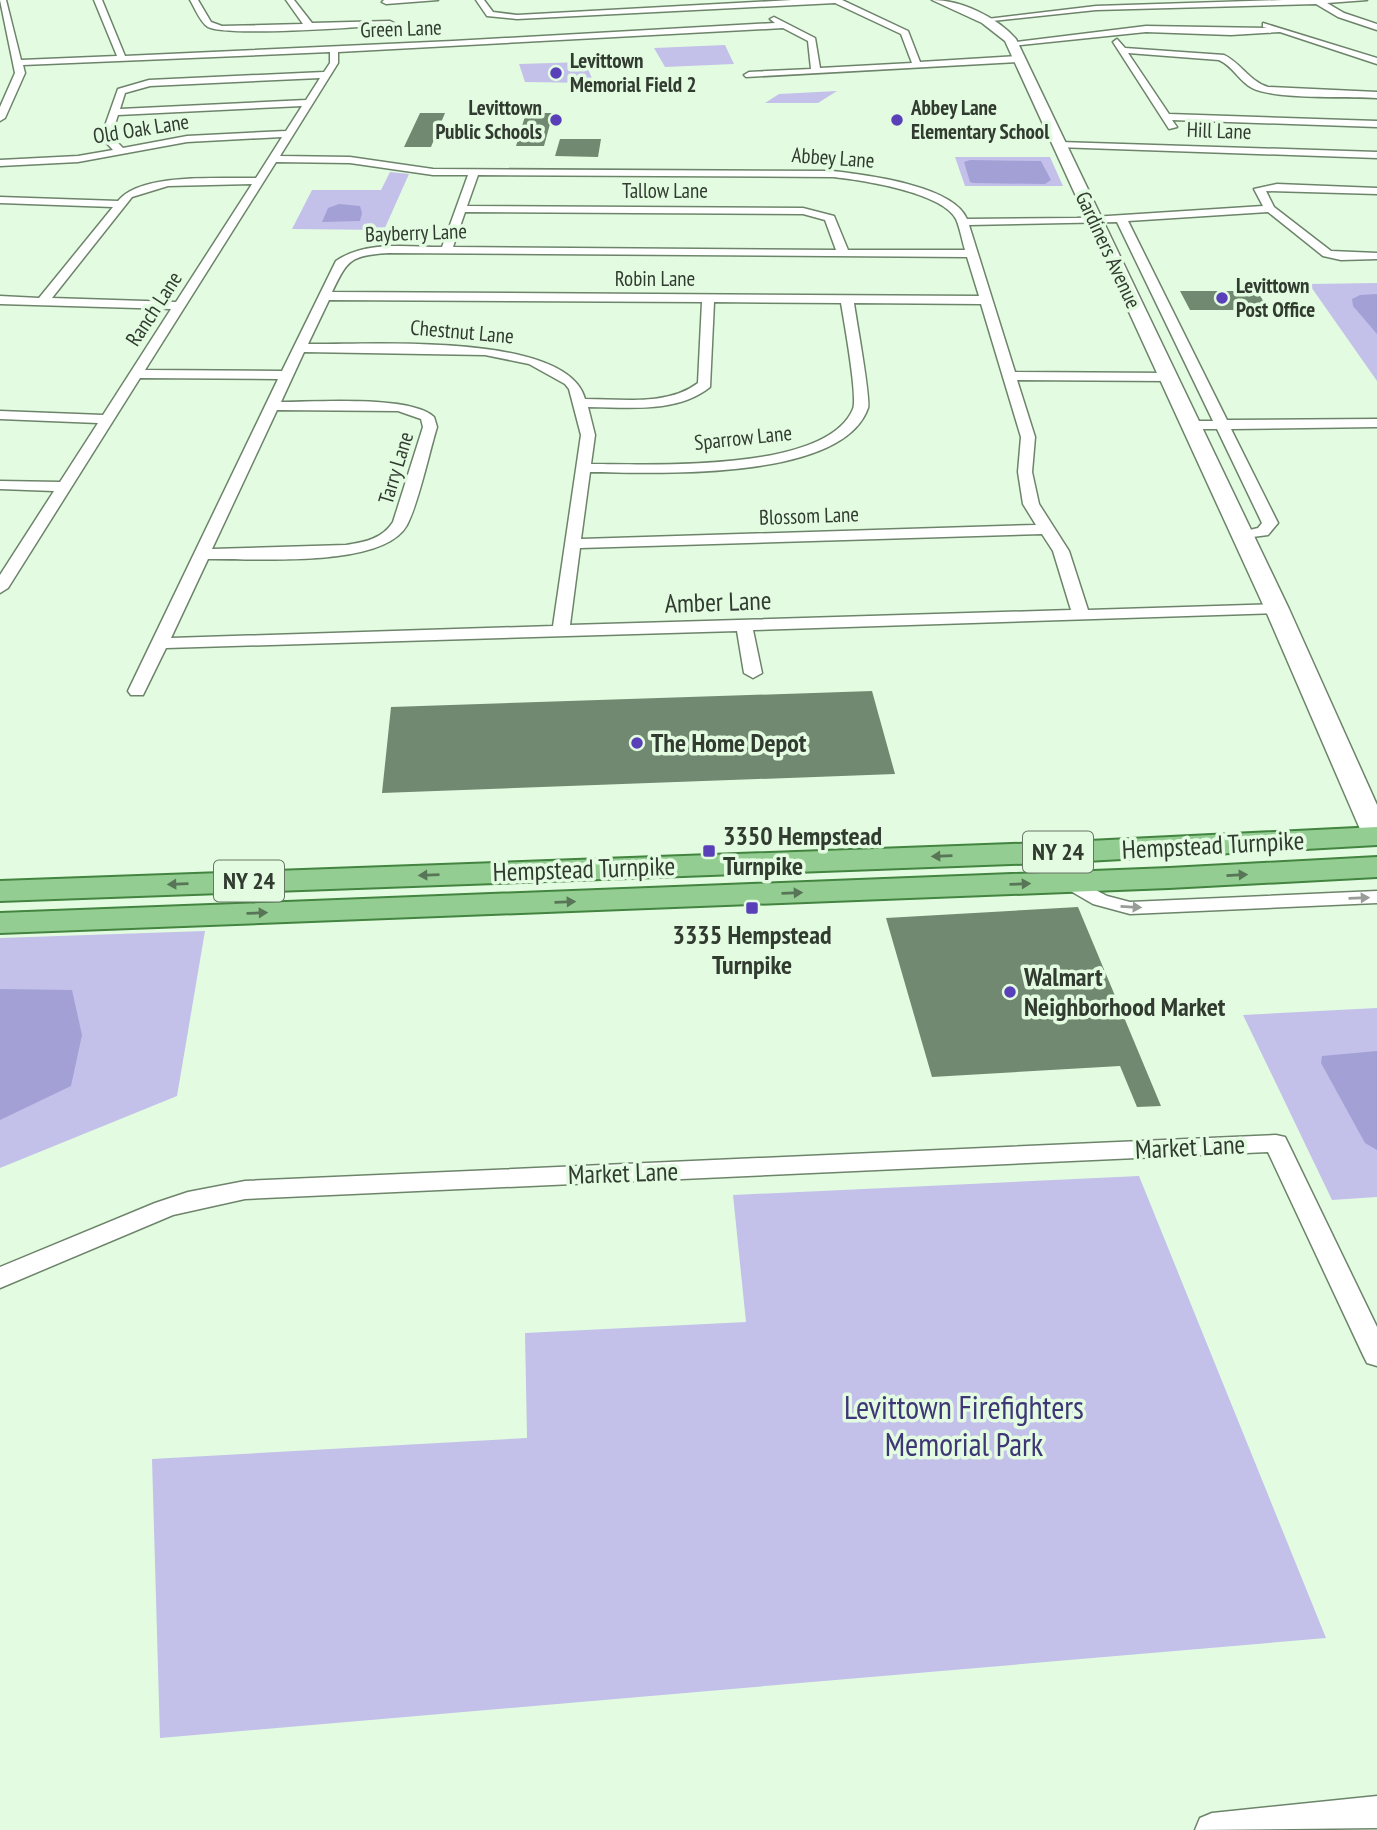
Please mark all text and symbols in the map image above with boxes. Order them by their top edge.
street label: Green Lane [360,14,442,43]
place label: Levittown Memorial Field 2 [570,47,696,98]
marker: Levittown Memorial Field 2 [548,65,564,81]
place label: Levittown Public Schools [436,94,542,145]
place label: Abbey Lane Elementary School [910,94,1050,145]
street label: Old Oak Lane [91,108,191,149]
marker: Levittown Public Schools [548,112,564,128]
marker: Abbey Lane Elementary School [889,112,905,128]
street label: Hill Lane [1186,116,1252,145]
street label: Abbey Lane [791,141,875,174]
street label: Tallow Lane [622,177,708,204]
street label: Gardiners Avenue [1070,187,1147,313]
street label: Bayberry Lane [365,217,467,248]
street label: Robin Lane [615,265,695,292]
street label: Ranch Lane [119,266,188,351]
place label: Levittown Post Office [1236,272,1315,323]
marker: Levittown Post Office [1214,290,1230,306]
street label: Chestnut Lane [409,314,515,349]
street label: Sparrow Lane [693,419,793,456]
street label: Tarry Lane [372,429,419,507]
street label: Blossom Lane [759,500,859,531]
street label: Amber Lane [664,583,772,620]
place label: The Home Depot [651,726,807,759]
marker: The Home Depot [629,735,645,751]
place label: 3350 Hempstead Turnpike [723,819,882,882]
street label: Hempstead Turnpike [1121,823,1305,866]
road number: NY 24 [1023,832,1093,872]
marker: 3350 Hempstead Turnpike [701,843,717,859]
street label: Hempstead Turnpike [492,849,676,888]
one-way arrow [930,851,952,862]
road number: NY 24 [214,860,284,902]
one-way arrow [418,869,440,880]
one-way arrow [1226,869,1248,880]
one-way arrow [166,879,188,890]
one-way arrow [1009,879,1031,890]
one-way arrow [782,887,804,898]
one-way arrow [1348,892,1370,903]
one-way arrow [554,896,576,907]
marker: 3335 Hempstead Turnpike [744,900,760,916]
one-way arrow [1121,901,1143,912]
one-way arrow [246,908,268,919]
place label: 3335 Hempstead Turnpike [673,918,832,981]
place label: Walmart Neighborhood Market [1023,960,1226,1023]
marker: Walmart Neighborhood Market [1002,984,1018,1000]
street label: Market Lane [1134,1127,1246,1166]
street label: Market Lane [567,1154,679,1191]
park label: Levittown Firefighters Memorial Park [844,1386,1084,1465]

